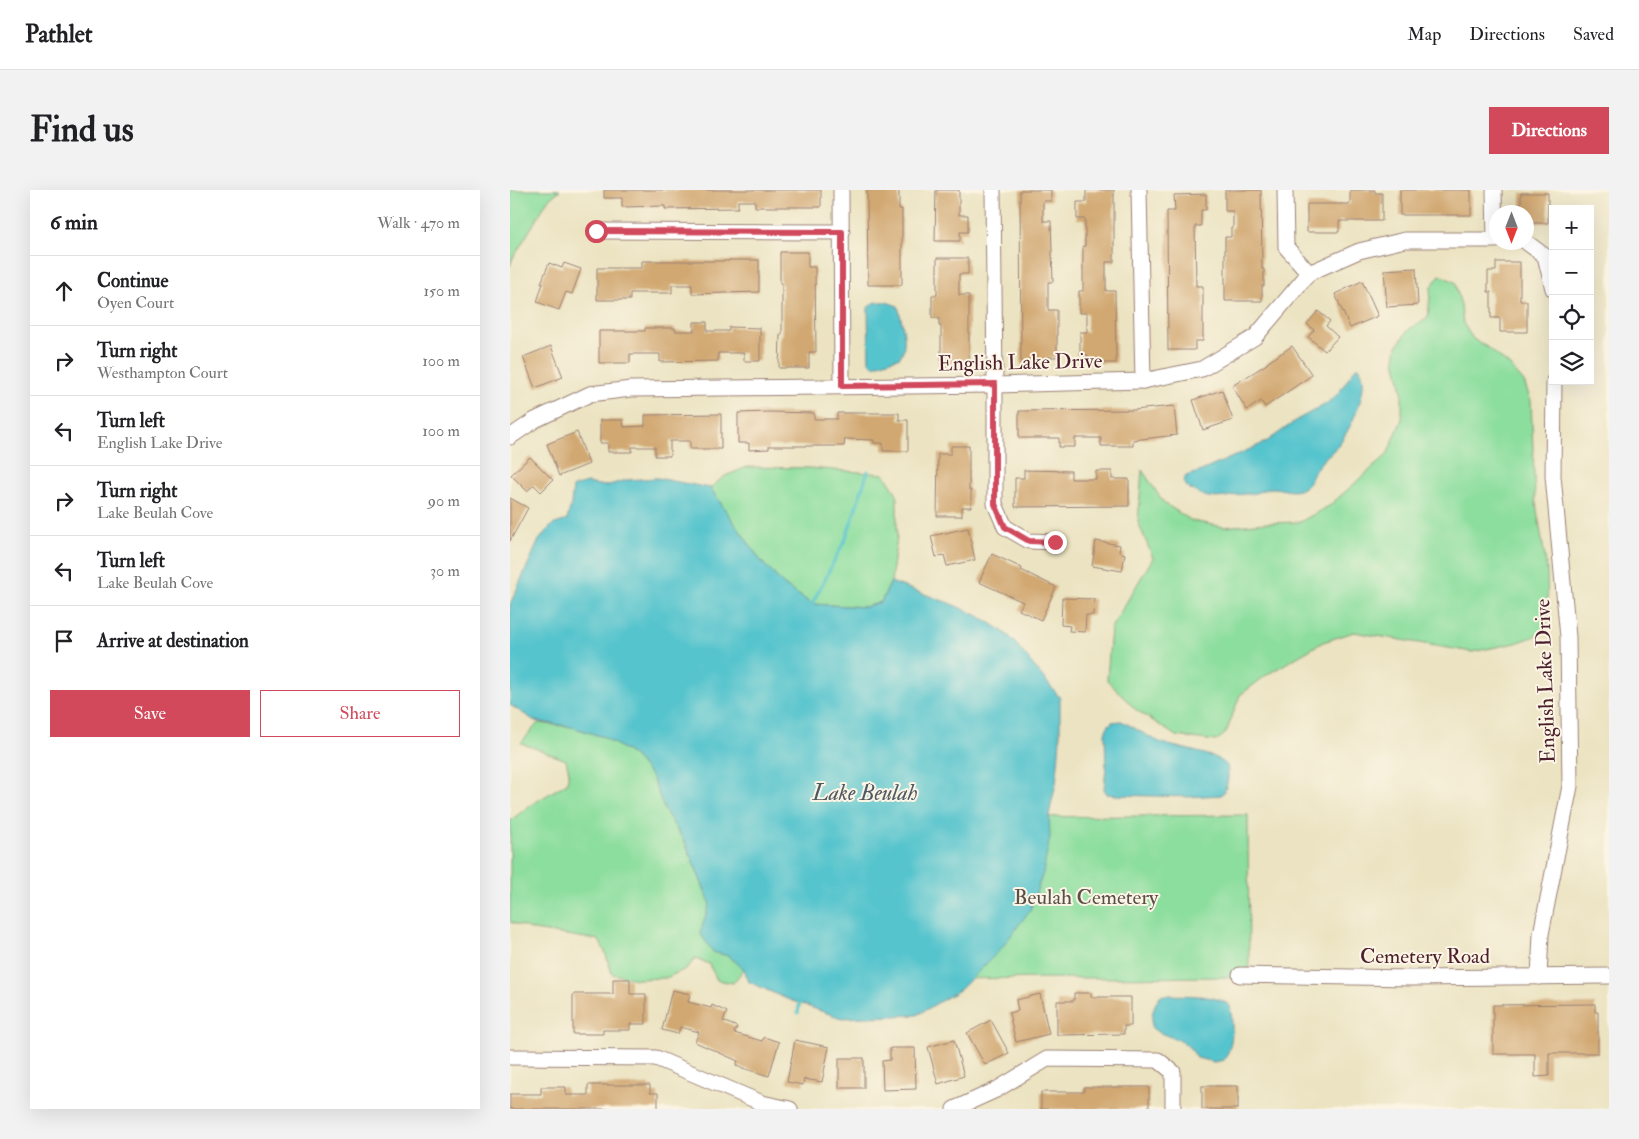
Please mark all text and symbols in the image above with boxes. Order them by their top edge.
text: Pathlet [25,19,93,50]
text: Map [1408,23,1441,46]
text: Directions [1469,23,1545,46]
text: Saved [1573,23,1614,46]
button: Directions [1489,107,1609,154]
text: Find us [30,108,134,152]
north arrow [1489,205,1534,250]
map controls [1549,205,1594,385]
button: + [1549,205,1594,250]
text: 6 min [50,209,98,236]
text: Walk · 470 m [377,213,460,233]
route start [585,220,608,243]
button: − [1549,250,1594,295]
text: Continue [97,269,168,293]
icon: ahead [50,277,78,305]
text: 150 m [423,281,460,301]
text: Oyen Court [97,293,174,313]
button: locate [1549,295,1594,340]
text: Turn right [97,339,177,363]
button: layers [1549,340,1594,385]
icon: right [50,347,78,375]
street label: English Lake Drive [937,348,1103,377]
text: 100 m [422,351,460,371]
text: Westhampton Court [97,363,228,383]
text: Turn left [97,409,165,433]
icon: left [50,417,78,445]
text: 100 m [422,421,460,441]
text: English Lake Drive [97,433,222,453]
text: Turn right [97,479,177,503]
icon: right [50,487,78,515]
text: 90 m [428,491,460,511]
text: Lake Beulah Cove [97,503,213,523]
route end [1044,531,1067,554]
text: Turn left [97,549,165,573]
icon: left [50,557,78,585]
text: 30 m [430,561,460,581]
text: Lake Beulah Cove [97,573,213,593]
street label: English Lake Drive [1529,598,1562,764]
icon: arrive [50,627,78,655]
text: Arrive at destination [97,629,249,653]
button: Save [50,690,250,737]
button: Share [260,690,460,737]
water label: Lake Beulah [811,779,918,807]
park label: Beulah Cemetery [1014,884,1159,911]
street label: Cemetery Road [1360,943,1491,970]

